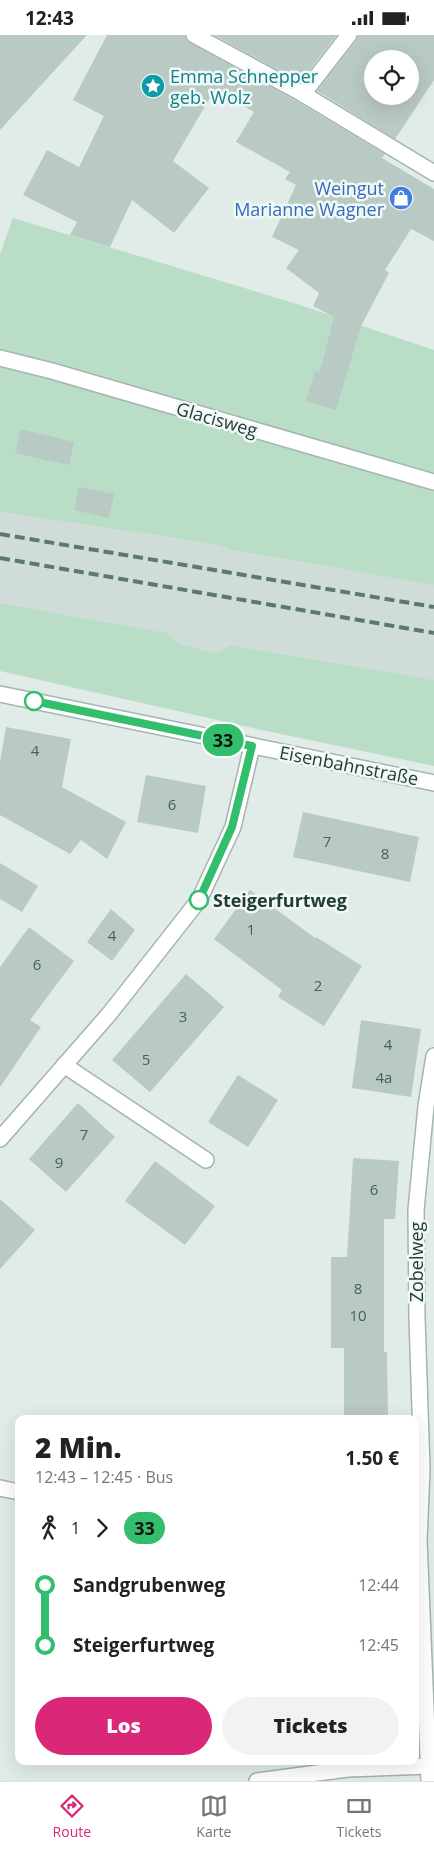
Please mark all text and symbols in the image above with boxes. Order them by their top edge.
text: 12:43 [25,5,74,31]
map controls [364,50,419,105]
button: locate [364,50,419,105]
place label: Emma Schnepper geb. Wolz [170,64,319,109]
place icon: Emma Schnepper geb. Wolz [140,73,166,99]
place label: Weingut Marianne Wagner [234,176,385,221]
shop icon: Weingut Marianne Wagner [388,185,414,211]
street label: Glacisweg [174,396,261,442]
unlabelled marker [24,691,44,711]
line badge: 33 [200,724,246,756]
text: 33 [213,728,233,752]
house number: 4 [31,740,40,760]
street label: Eisenbahnstraße [277,740,421,790]
house number: 6 [168,794,176,814]
house number: 7 [323,831,331,851]
house number: 8 [381,843,389,863]
place label: Steigerfurtweg [213,888,347,912]
marker: Steigerfurtweg [189,890,209,910]
house number: 1 [247,919,255,939]
house number: 4 [108,925,117,945]
house number: 6 [33,954,41,974]
house number: 2 [314,975,322,995]
house number: 3 [179,1006,187,1026]
house number: 4 [384,1034,393,1054]
house number: 5 [142,1049,150,1069]
house number: 4a [376,1067,392,1087]
house number: 7 [80,1124,88,1144]
house number: 9 [55,1152,63,1172]
house number: 6 [370,1179,378,1199]
street label: Zobelweg [404,1221,428,1302]
house number: 8 [354,1278,362,1298]
house number: 10 [349,1305,367,1325]
text: 2 Min. [35,1428,122,1466]
text: 1.50 € [345,1445,399,1471]
text: 12:43 – 12:45 · Bus [35,1466,173,1488]
icon: walk [35,1514,63,1542]
icon: forward [88,1514,116,1542]
text: 33 [134,1516,155,1540]
text: 1 [71,1517,80,1539]
text: Sandgrubenweg [73,1572,225,1598]
text: 12:44 [358,1574,399,1596]
text: Steigerfurtweg [73,1632,214,1658]
text: 12:45 [358,1634,399,1656]
button: Los [35,1697,212,1755]
button: Tickets [222,1697,399,1755]
tab: Route [53,1792,91,1841]
tab: Karte [196,1792,231,1841]
tab: Tickets [337,1792,381,1841]

